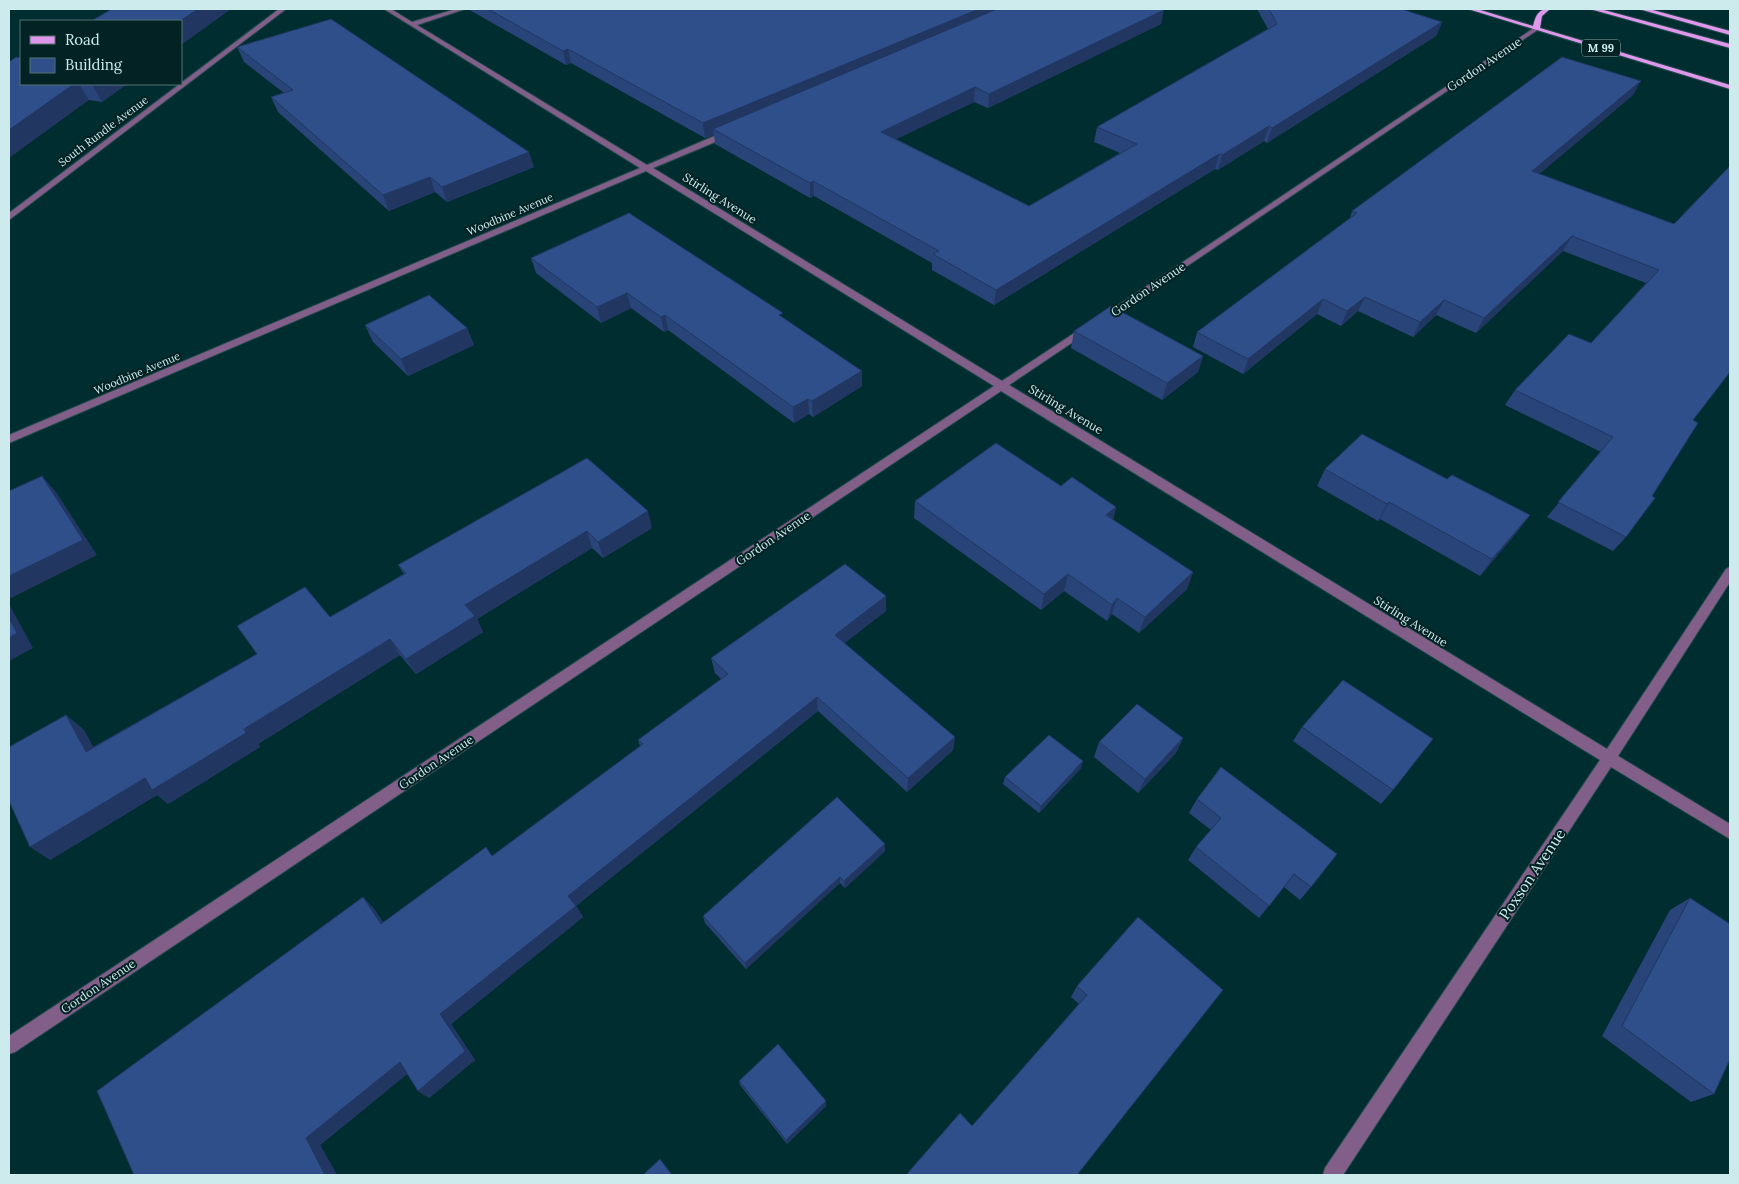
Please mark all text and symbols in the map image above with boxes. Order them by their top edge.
legend [20,20,182,85]
text: Road [65,30,100,49]
street label: Gordon Avenue [1444,33,1525,94]
road number: M 99 [1582,40,1620,56]
text: Building [65,55,123,74]
street label: South Rundle Avenue [55,93,151,169]
street label: Stirling Avenue [680,169,760,227]
street label: Woodbine Avenue [465,190,555,238]
street label: Gordon Avenue [1108,258,1189,319]
street label: Woodbine Avenue [92,349,182,397]
street label: Stirling Avenue [1026,381,1106,437]
street label: Gordon Avenue [733,507,814,568]
street label: Stirling Avenue [1371,592,1451,650]
street label: Gordon Avenue [396,731,477,792]
street label: Poxson Avenue [1495,825,1569,923]
street label: Gordon Avenue [58,955,139,1016]

